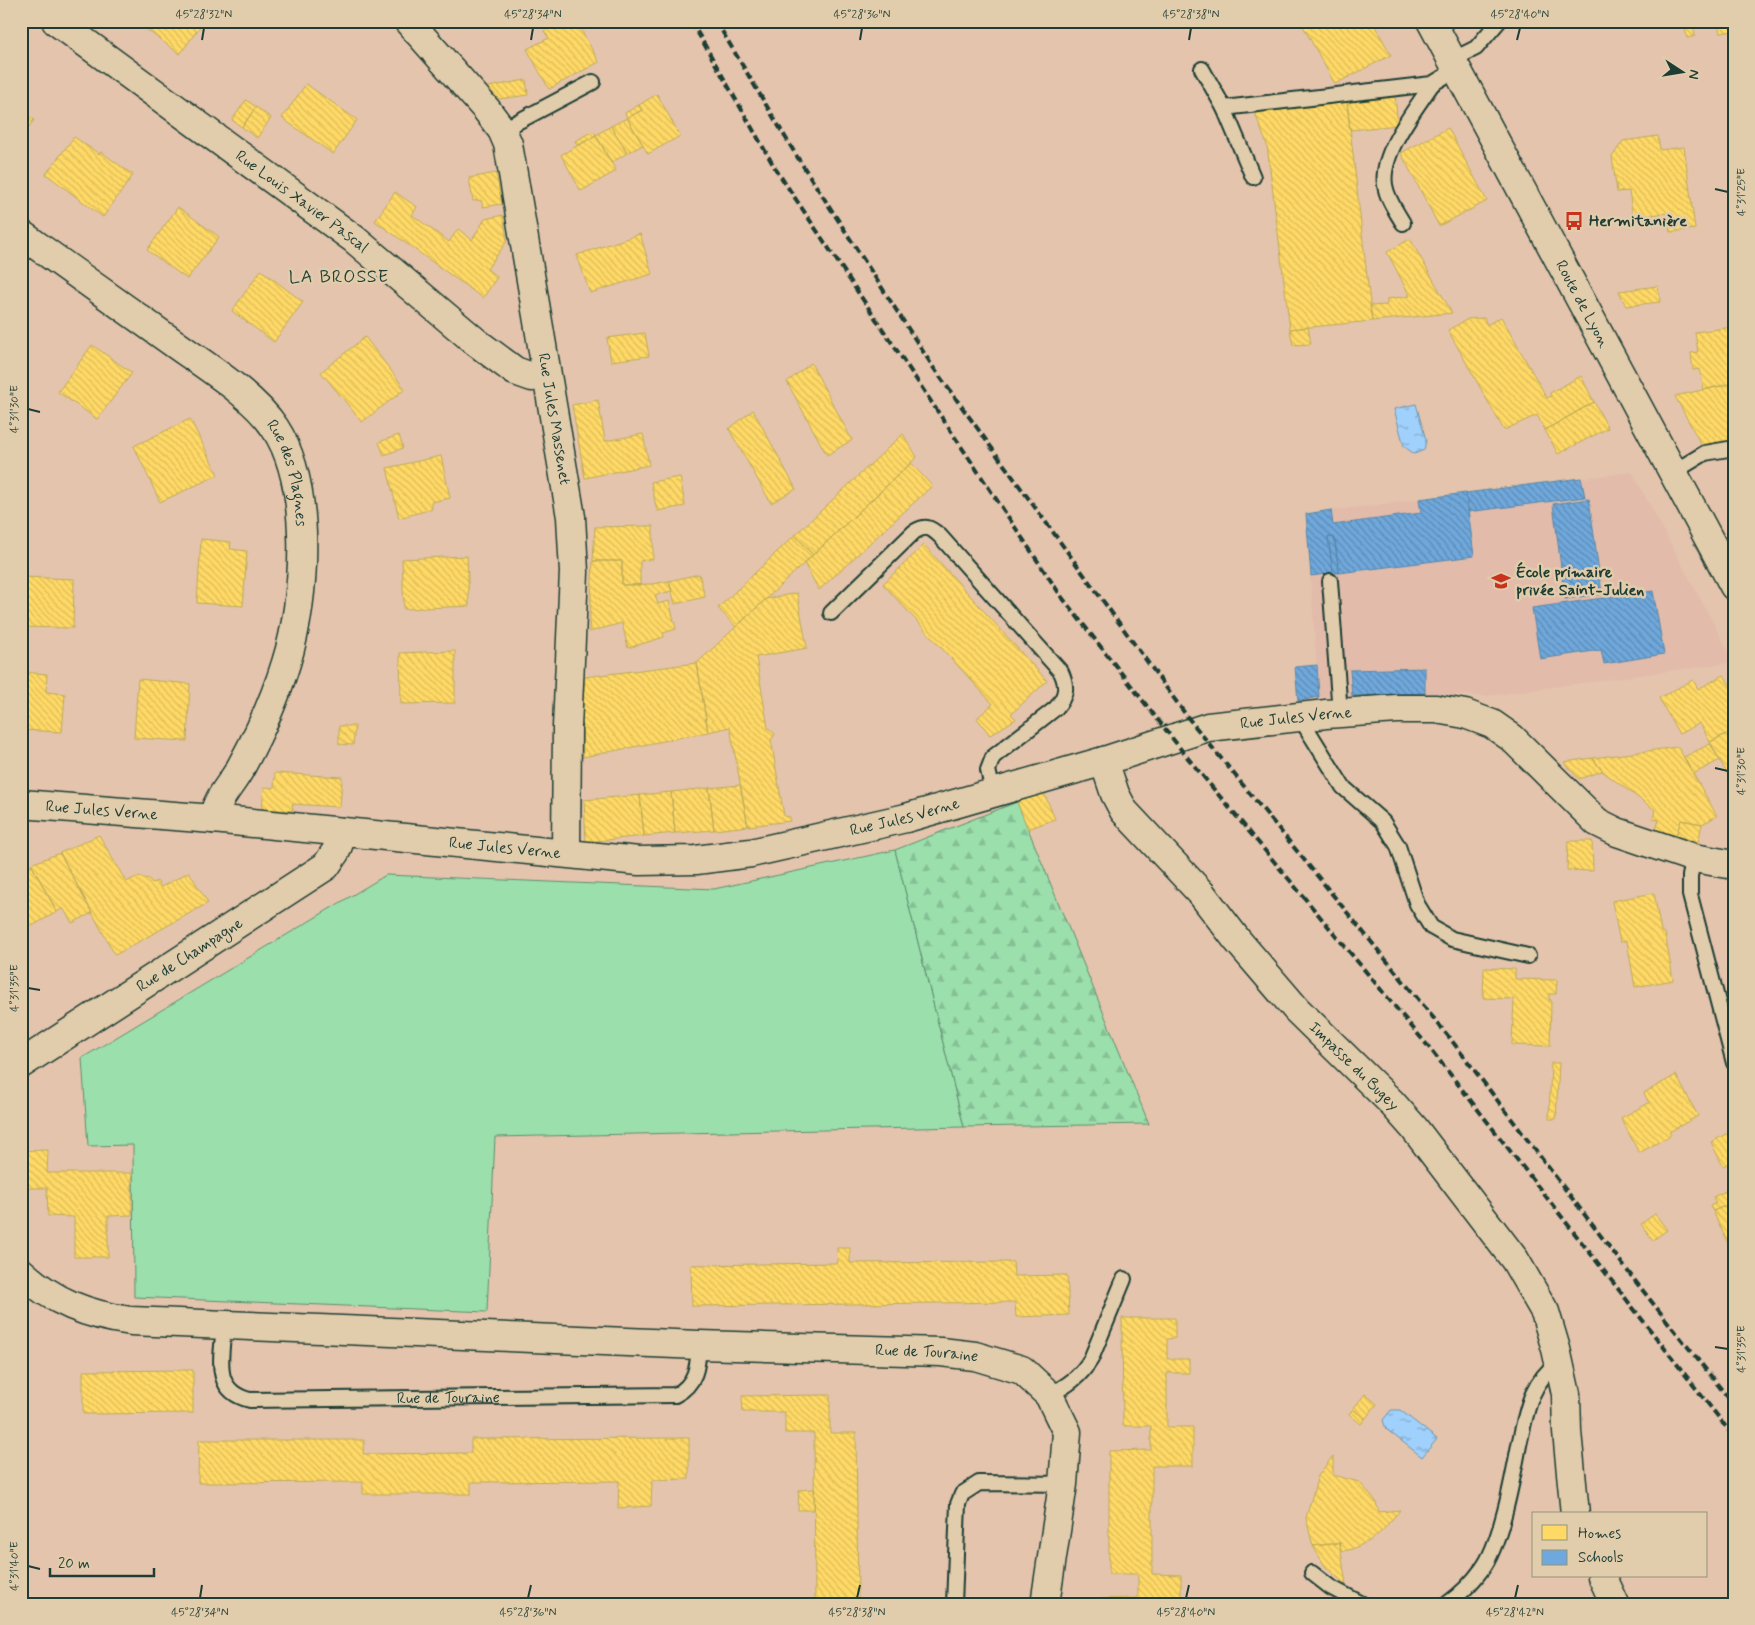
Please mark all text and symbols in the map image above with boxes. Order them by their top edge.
text: 45°28'32"N [176,7,232,23]
text: 45°28'34"N [504,7,562,23]
text: 45°28'36"N [834,7,890,23]
text: 45°28'38"N [1163,7,1219,23]
text: 45°28'40"N [1491,7,1549,23]
north arrow [1658,48,1708,98]
text: N [1684,68,1704,81]
street label: Rue Louis Xavier Pascal [231,145,373,257]
text: 4°31'25"E [1734,168,1750,216]
bus stop icon: Hermitanière [1563,210,1585,232]
place label: Hermitanière [1589,211,1687,232]
street label: Route de Lyon [1551,257,1615,352]
district label: LA BROSSE [289,265,389,289]
street label: Rue Jules Massenet [533,351,576,486]
text: 4°31'30"E [7,385,23,433]
street label: Rue des Plagnes [262,415,312,527]
place label: École primaire privée Saint-Julien [1516,561,1644,601]
school or university icon: École primaire privée Saint-Julien [1490,570,1512,592]
street label: Rue Jules Verne [1239,702,1353,734]
text: 4°31'30"E [1734,747,1750,795]
street label: Rue Jules Verne [848,793,962,841]
street label: Rue Jules Verne [45,795,159,825]
street label: Rue Jules Verne [448,832,562,864]
street label: Rue de Champagne [132,912,247,997]
text: 4°31'35"E [7,964,23,1012]
street label: Impasse du Bugey [1304,1017,1404,1115]
text: 4°31'35"E [1734,1325,1750,1373]
street label: Rue de Touraine [875,1340,980,1367]
street label: Rue de Touraine [396,1387,500,1409]
legend [1532,1512,1708,1578]
text: Homes [1578,1524,1621,1544]
text: 4°31'40"E [7,1541,23,1591]
scale bar [50,1545,154,1577]
text: Schools [1578,1548,1624,1568]
text: 20 m [58,1554,90,1574]
text: 45°28'34"N [171,1605,229,1621]
text: 45°28'36"N [500,1605,556,1621]
text: 45°28'38"N [829,1605,885,1621]
text: 45°28'40"N [1157,1605,1215,1621]
text: 45°28'42"N [1486,1605,1544,1621]

